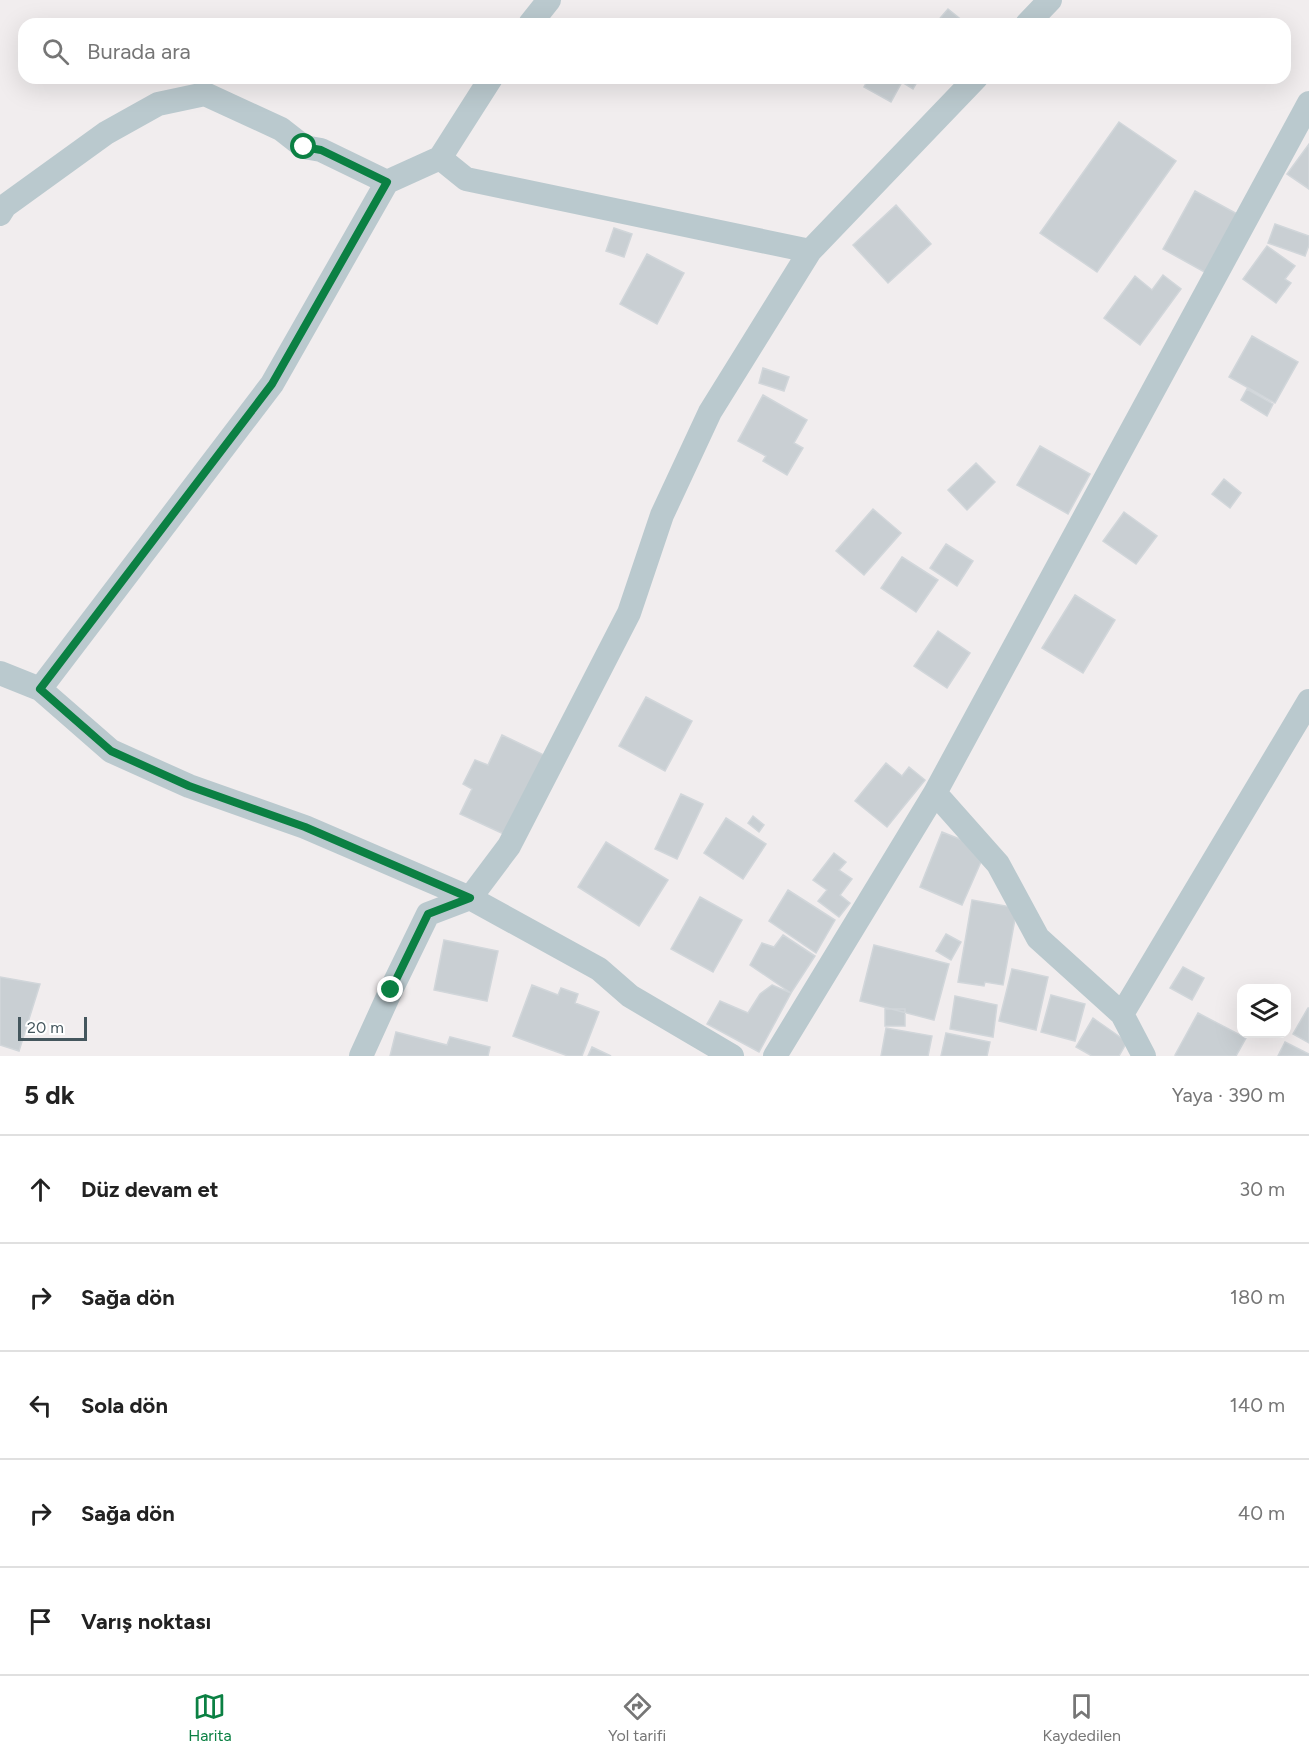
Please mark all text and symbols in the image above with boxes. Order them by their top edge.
search box [18,18,1291,84]
icon: search [39,35,72,68]
text: Burada ara [87,38,191,65]
route start [290,133,316,159]
route end [377,976,403,1002]
map controls [1237,984,1291,1038]
button: layers [1237,984,1291,1038]
scale bar [18,1014,87,1042]
text: 20 m [27,1018,64,1037]
text: 5 dk [24,1079,75,1111]
text: Yaya · 390 m [1172,1083,1285,1107]
icon: ahead [24,1173,57,1206]
text: Düz devam et [81,1176,218,1203]
text: 30 m [1239,1177,1285,1201]
icon: right [24,1281,57,1314]
text: Sağa dön [81,1284,175,1311]
text: 180 m [1230,1285,1285,1309]
icon: left [24,1389,57,1422]
text: Sola dön [81,1392,168,1419]
text: 140 m [1230,1393,1285,1417]
icon: right [24,1497,57,1530]
text: Sağa dön [81,1500,175,1527]
text: 40 m [1238,1501,1285,1525]
icon: arrive [24,1605,57,1638]
text: Varış noktası [81,1608,211,1635]
tab: Harita [188,1690,232,1745]
tab: Yol tarifi [608,1690,666,1745]
tab: Kaydedilen [1043,1690,1121,1745]

